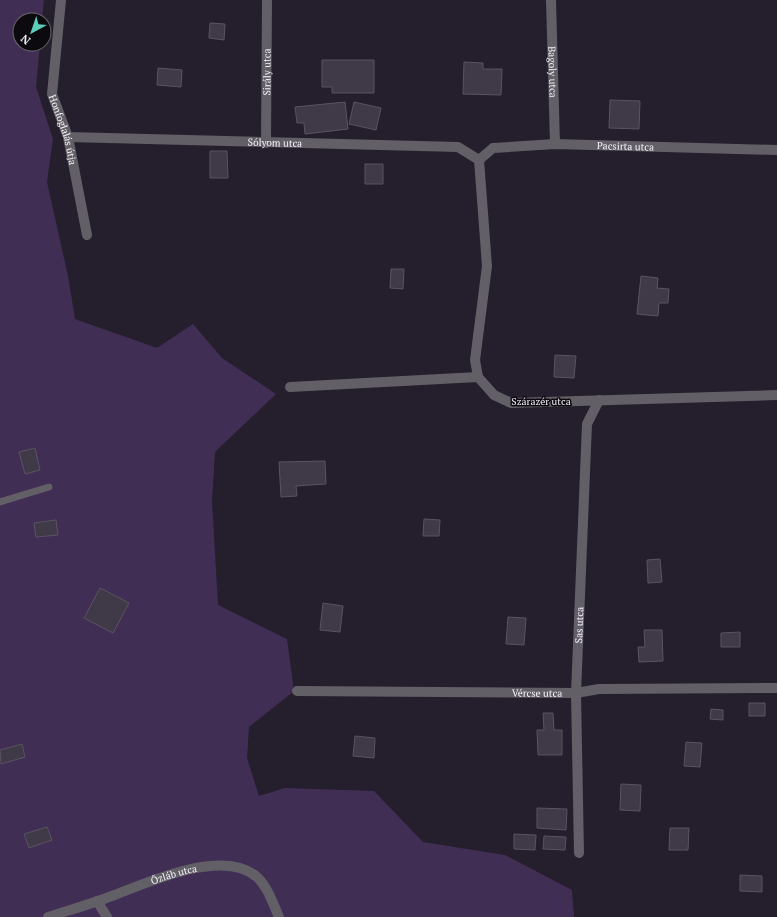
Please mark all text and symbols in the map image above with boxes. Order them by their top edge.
north arrow [12,12,52,52]
text: N [17,31,33,48]
street label: Bagoly utca [545,46,560,98]
street label: Sirály utca [260,48,274,96]
street label: Honfoglalás útja [46,93,79,166]
street label: Sólyom utca [247,136,302,150]
street label: Pacsirta utca [597,139,654,154]
street label: Szárazér utca [511,395,571,408]
street label: Sas utca [572,607,587,644]
street label: Vércse utca [512,687,562,700]
street label: Őzláb utca [149,862,198,888]

